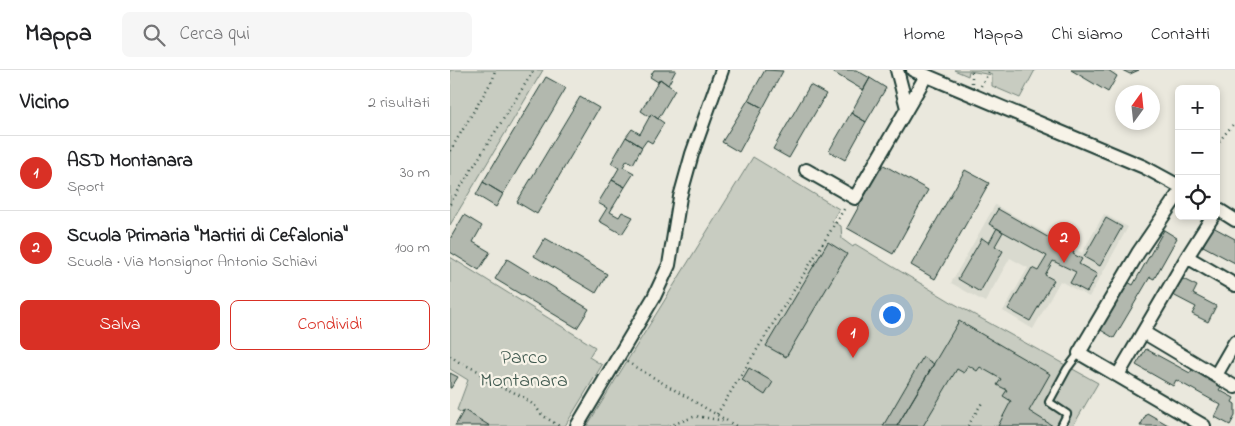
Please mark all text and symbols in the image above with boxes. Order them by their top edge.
search box [122,12,472,57]
text: Mappa [25,17,92,52]
icon: search [140,21,168,49]
text: Cerca qui [180,21,250,48]
text: Home [903,22,945,48]
text: Mappa [973,22,1023,48]
text: Chi siamo [1051,22,1123,48]
text: Contatti [1151,22,1210,48]
north arrow [1115,85,1160,130]
map controls [1175,85,1220,220]
button: + [1175,85,1220,130]
text: Vicino [20,88,69,118]
text: 2 risultati [368,91,430,115]
button: − [1175,130,1220,175]
text: ASD Montanara [67,148,193,175]
text: 1 [33,161,39,185]
text: 30 m [400,161,430,185]
text: Sport [67,175,105,199]
button: locate [1175,175,1220,220]
pin: 2 [1048,222,1080,263]
text: Scuola Primaria "Martiri di Cefalonia" [67,223,348,250]
text: 2 [32,236,40,260]
text: 100 m [395,236,430,260]
text: Scuola · Via Monsignor Antonio Schiavi [67,250,317,274]
button: Salva [20,300,220,350]
button: Condividi [230,300,430,350]
your location [879,302,905,328]
pin: 1 [837,317,869,358]
park label: Parco Montanara [480,344,568,396]

